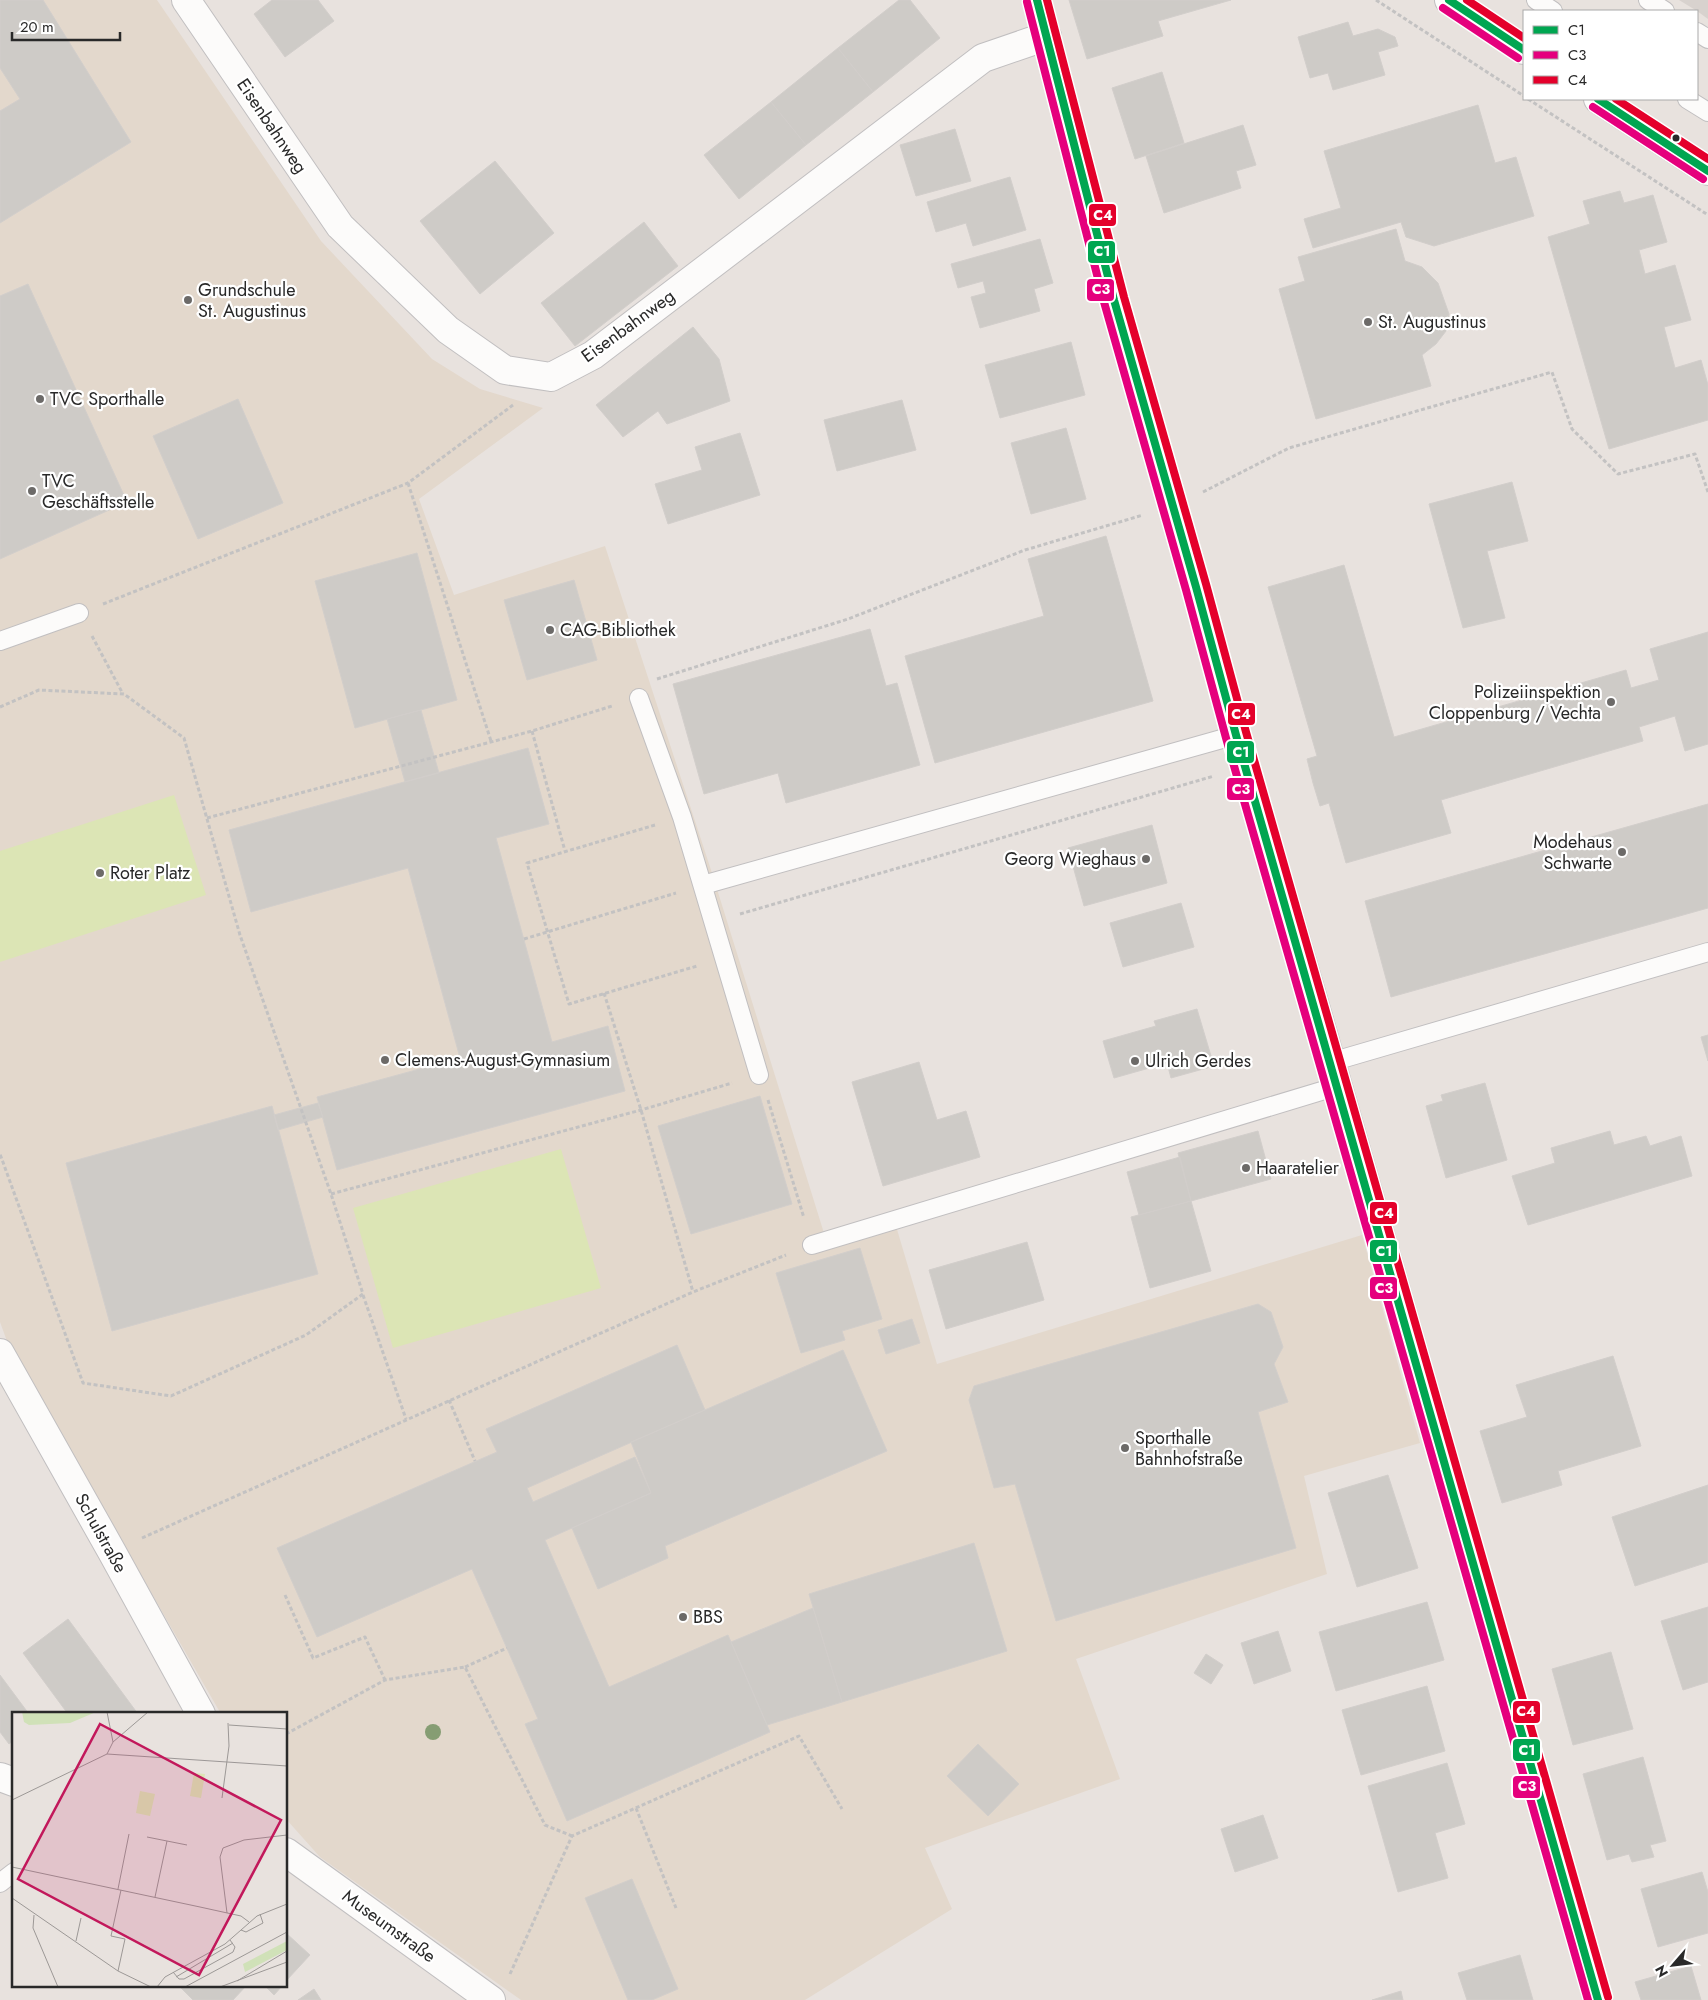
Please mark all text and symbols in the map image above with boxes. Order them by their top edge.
scale bar [12,10,120,42]
legend [1523,10,1698,100]
text: 20 m [20,16,54,38]
text: C1 [1568,19,1585,41]
text: C3 [1568,44,1586,66]
text: C4 [1568,69,1587,91]
street label: Eisenbahnweg [231,73,313,179]
unlabelled marker [1671,133,1681,143]
line badge: C4 [1088,203,1117,227]
text: C4 [1093,205,1113,225]
line badge: C1 [1087,240,1116,264]
text: C1 [1094,241,1110,261]
place label: Grundschule St. Augustinus [198,277,306,324]
line badge: C3 [1086,278,1115,302]
text: C3 [1092,279,1111,299]
street label: Eisenbahnweg [576,283,680,369]
marker: Grundschule St. Augustinus [182,294,194,306]
place label: St. Augustinus [1378,309,1486,335]
marker: St. Augustinus [1362,316,1374,328]
place label: TVC Sporthalle [50,386,164,412]
marker: TVC Sporthalle [34,393,46,405]
place label: TVC Geschäftsstelle [42,468,154,515]
marker: TVC Geschäftsstelle [26,485,38,497]
place label: CAG-Bibliothek [560,617,676,643]
marker: CAG-Bibliothek [544,624,556,636]
place label: Polizeiinspektion Cloppenburg / Vechta [1429,679,1601,726]
marker: Polizeiinspektion Cloppenburg / Vechta [1605,696,1617,708]
line badge: C4 [1227,702,1256,726]
text: C4 [1231,704,1251,724]
line badge: C1 [1226,740,1255,764]
text: C1 [1233,742,1249,762]
line badge: C3 [1226,777,1255,801]
text: C3 [1232,779,1251,799]
place label: Modehaus Schwarte [1533,829,1612,876]
place label: Georg Wieghaus [1005,846,1136,872]
marker: Modehaus Schwarte [1616,846,1628,858]
marker: Georg Wieghaus [1140,853,1152,865]
place label: Roter Platz [110,860,191,886]
marker: Roter Platz [94,867,106,879]
place label: Clemens-August-Gymnasium [395,1047,610,1073]
place label: Ulrich Gerdes [1145,1048,1251,1074]
marker: Clemens-August-Gymnasium [379,1054,391,1066]
marker: Ulrich Gerdes [1129,1055,1141,1067]
place label: Haaratelier [1256,1155,1340,1181]
marker: Haaratelier [1240,1162,1252,1174]
line badge: C4 [1369,1201,1398,1225]
text: C4 [1374,1203,1394,1223]
line badge: C1 [1369,1239,1398,1263]
text: C1 [1376,1241,1392,1261]
line badge: C3 [1369,1276,1398,1300]
text: C3 [1375,1278,1394,1298]
place label: Sporthalle Bahnhofstraße [1135,1425,1243,1472]
marker: Sporthalle Bahnhofstraße [1119,1442,1131,1454]
street label: Schulstraße [68,1488,134,1578]
place label: BBS [693,1604,723,1630]
marker: BBS [677,1611,689,1623]
line badge: C4 [1512,1700,1541,1724]
text: C4 [1516,1701,1536,1721]
inset map [12,1712,288,1988]
line badge: C1 [1512,1738,1541,1762]
text: C1 [1519,1740,1535,1760]
line badge: C3 [1512,1775,1541,1799]
text: C3 [1518,1776,1537,1796]
street label: Museumstraße [337,1883,441,1969]
north arrow [1648,1940,1698,1990]
text: N [1650,1961,1673,1981]

